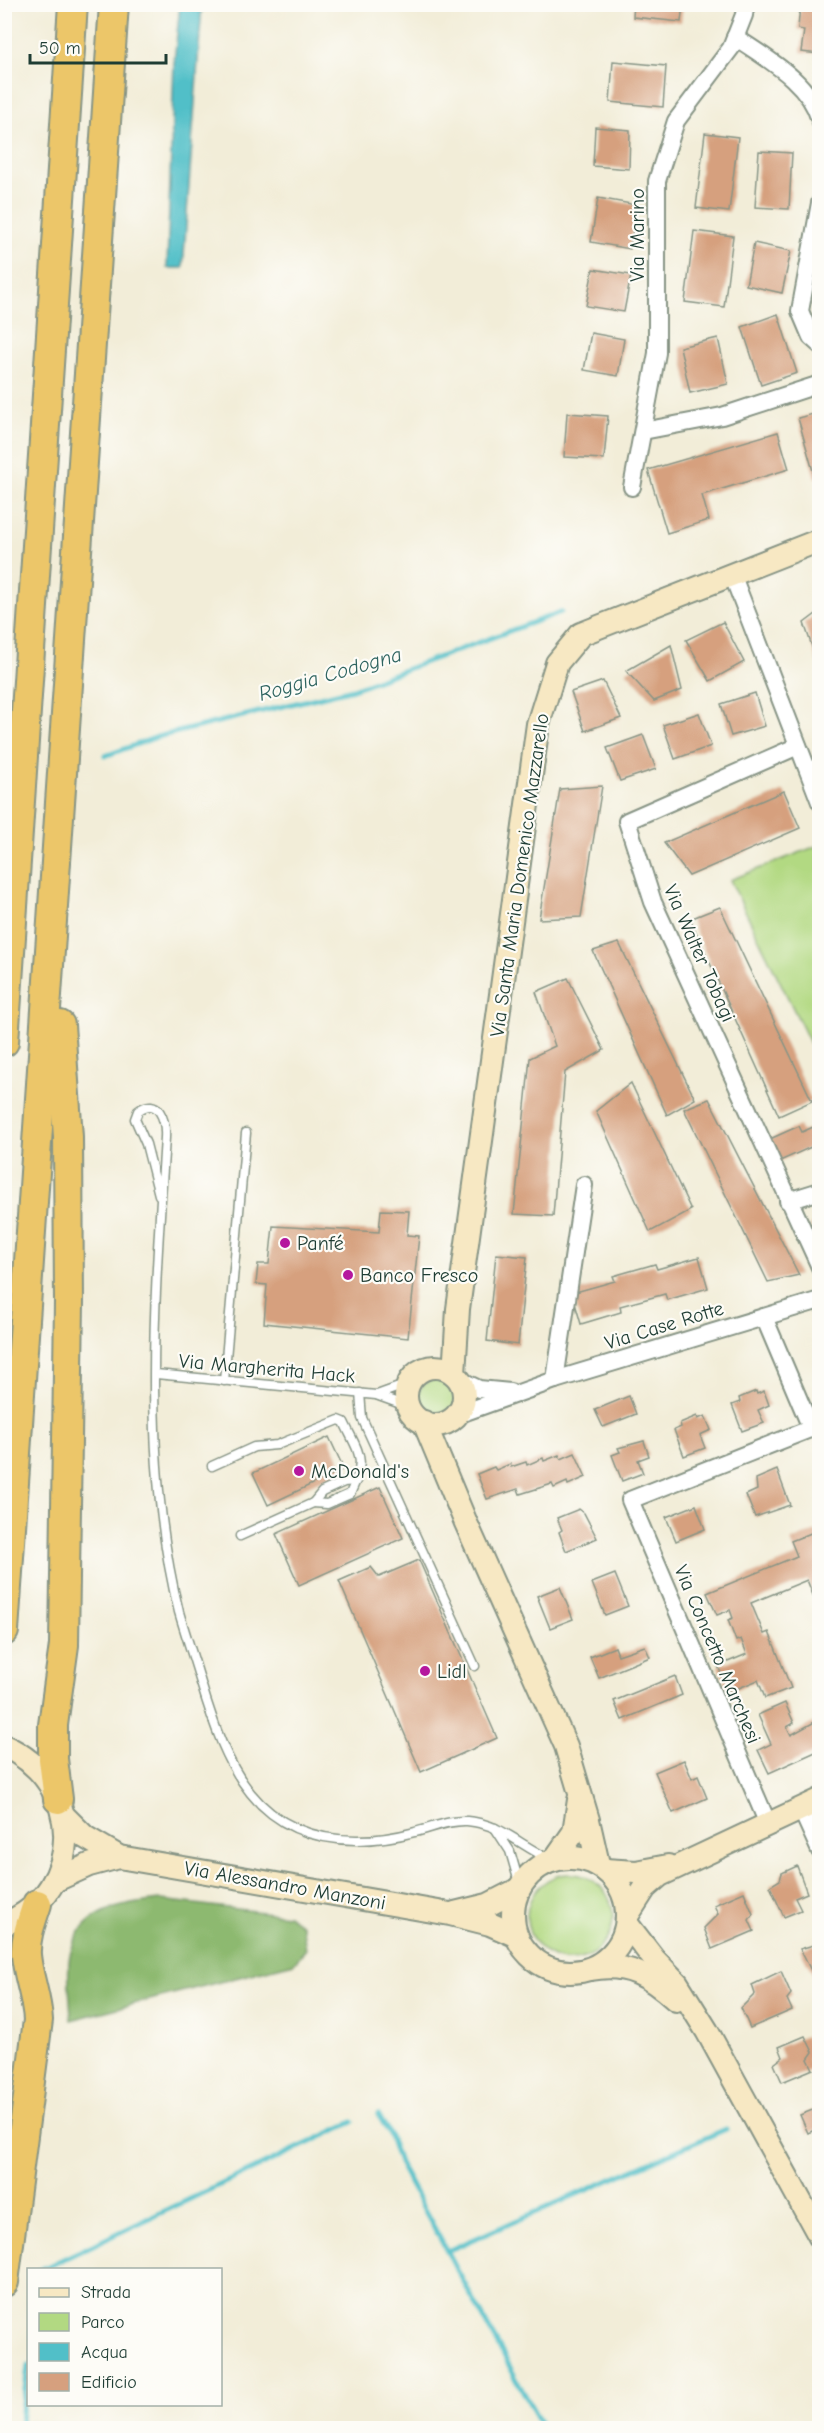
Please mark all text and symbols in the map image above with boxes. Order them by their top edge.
scale bar [30,27,166,65]
text: 50 m [39,38,81,59]
street label: Via Marino [626,188,649,282]
water label: Roggia Codogna [256,642,405,706]
street label: Via Santa Maria Domenico Mazzarello [485,712,554,1038]
street label: Via Walter Tobagi [659,881,740,1026]
place label: Panfé [297,1232,344,1255]
marker: Panfé [278,1236,292,1250]
place label: Banco Fresco [360,1264,478,1287]
marker: Banco Fresco [341,1268,355,1282]
street label: Via Case Rotte [602,1297,726,1354]
street label: Via Margherita Hack [178,1349,356,1388]
place label: McDonald's [311,1460,409,1483]
marker: McDonald's [292,1464,306,1478]
street label: Via Concetto Marchesi [670,1562,766,1747]
place label: Lidl [437,1660,467,1683]
marker: Lidl [418,1664,432,1678]
street label: Via Alessandro Manzoni [182,1856,387,1915]
legend [27,2268,222,2406]
text: Strada [81,2282,131,2303]
text: Parco [81,2312,124,2333]
text: Acqua [81,2342,128,2363]
text: Edificio [81,2372,137,2393]

